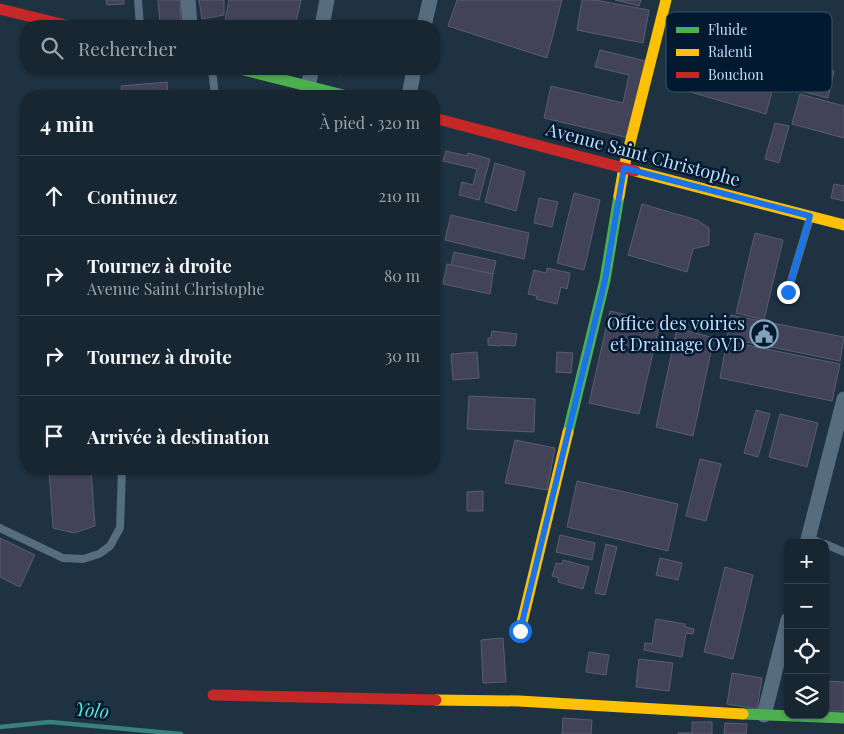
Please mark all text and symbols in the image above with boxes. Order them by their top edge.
legend [666,12,832,92]
search box [20,20,440,75]
text: Fluide [708,20,747,39]
icon: search [38,34,66,62]
text: Rechercher [78,35,177,61]
text: Ralenti [708,42,752,61]
text: Bouchon [708,65,764,84]
text: 4 min [40,109,94,137]
text: À pied · 320 m [320,112,420,133]
street label: Avenue Saint Christophe [543,116,743,191]
icon: ahead [40,182,68,210]
text: Continuez [87,183,177,209]
text: 210 m [379,185,420,206]
text: Tournez à droite [87,252,232,278]
icon: right [40,262,68,290]
text: 80 m [384,265,420,286]
text: Avenue Saint Christophe [87,278,265,299]
route end [777,281,800,304]
place label: Office des voiries et Drainage OVD [607,311,745,356]
public building icon: Office des voiries et Drainage OVD [749,319,779,349]
icon: right [40,342,68,370]
text: Tournez à droite [87,343,232,369]
text: 30 m [385,345,420,366]
icon: arrive [40,422,68,450]
text: Arrivée à destination [87,423,269,449]
map controls [784,539,829,719]
button: + [784,539,829,584]
button: − [784,584,829,629]
route start [509,620,532,643]
button: locate [784,629,829,674]
button: layers [784,674,829,719]
water label: Yolo [74,695,110,723]

